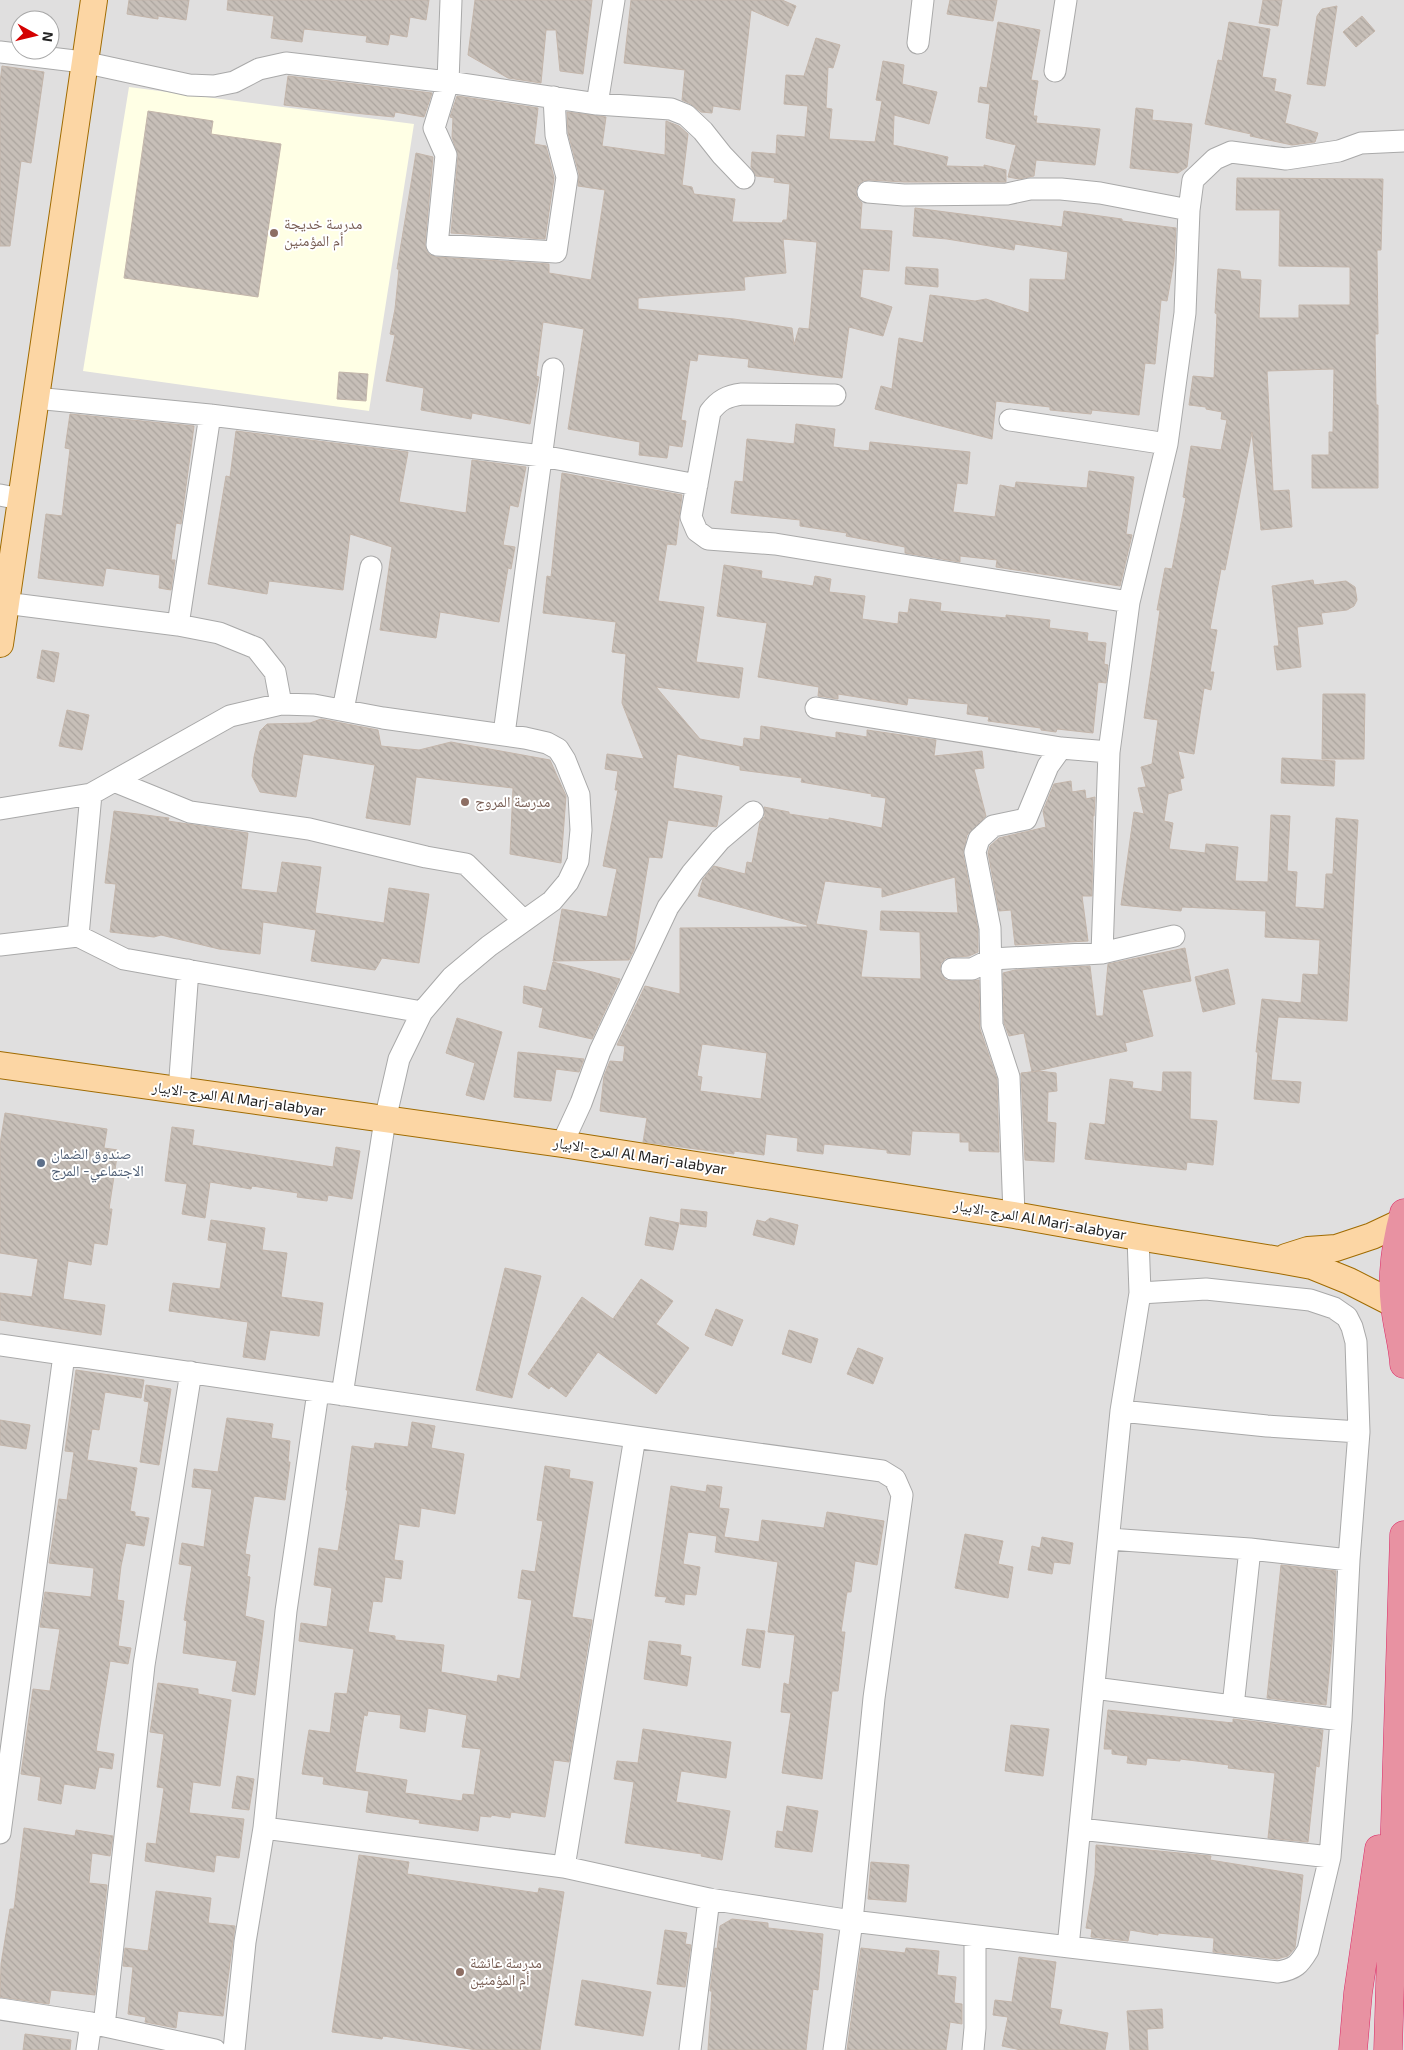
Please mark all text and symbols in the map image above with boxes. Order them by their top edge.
north arrow [10,10,60,60]
text: N [39,31,57,43]
place label: مدرسة خديجة أم المؤمنين [284,214,362,251]
marker: مدرسة خديجة أم المؤمنين [268,227,280,239]
place label: مدرسة المروج [475,792,550,812]
marker: مدرسة المروج [459,796,471,808]
street label: المرج-الابيار Al Marj-alabyar [150,1077,327,1121]
street label: المرج-الابيار Al Marj-alabyar [551,1132,728,1180]
place label: صندوق الضمان الاجتماعي- المرج [51,1144,144,1183]
marker: صندوق الضمان الاجتماعي- المرج [35,1157,47,1169]
street label: المرج-الابيار Al Marj-alabyar [951,1195,1128,1245]
place label: مدرسة عائشة أم المؤمنين [470,1953,542,1990]
marker: مدرسة عائشة أم المؤمنين [454,1966,466,1978]

